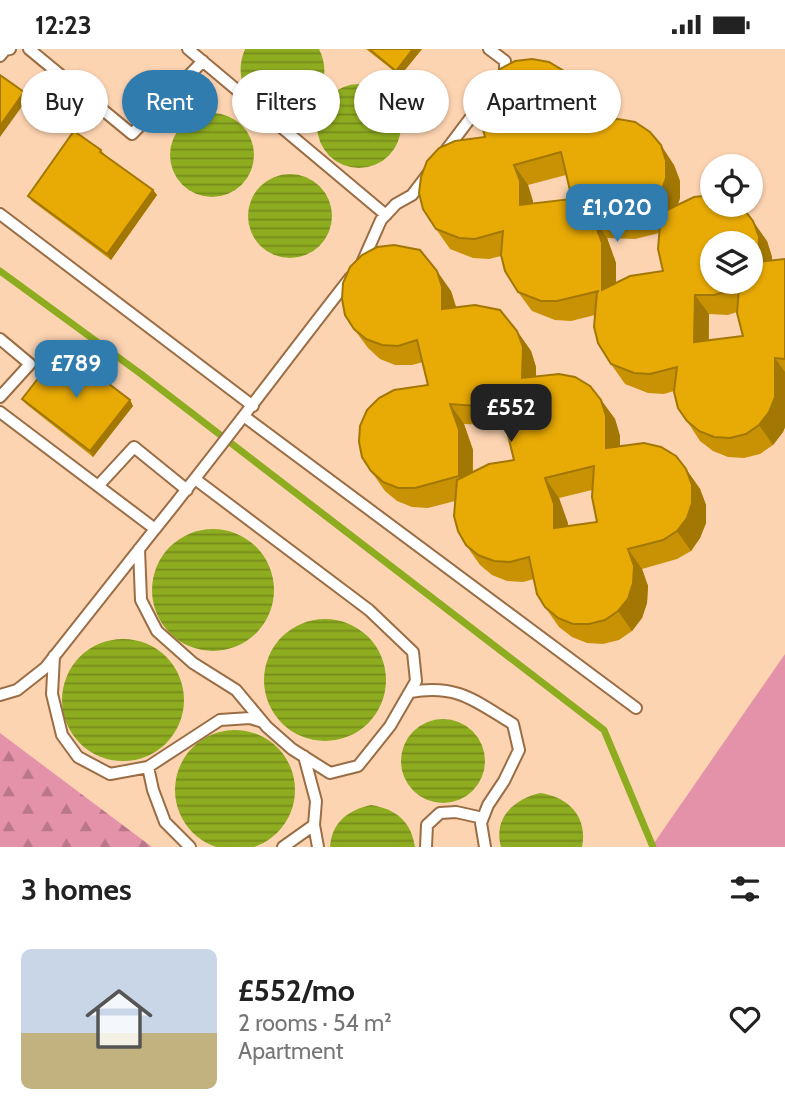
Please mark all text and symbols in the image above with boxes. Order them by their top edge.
text: 12:23 [35,9,92,41]
chip: Buy [21,70,108,133]
chip: Rent [122,70,218,133]
chip: Filters [232,70,340,133]
chip: New [354,70,449,133]
chip: Apartment [463,70,621,133]
map controls [700,154,763,294]
button: locate [700,154,763,217]
pin: £1,020 [560,185,674,244]
text: £1,020 [582,193,652,221]
button: layers [700,231,763,294]
pin: £789 [35,341,117,400]
text: £789 [51,349,101,377]
pin: £552 [470,385,552,444]
text: £552 [487,393,535,421]
icon: filters [726,870,764,908]
text: 3 homes [21,871,132,908]
text: £552/mo [238,972,355,1009]
icon: home [77,977,161,1061]
icon: heart [726,1000,764,1038]
text: 2 rooms · 54 m² [238,1009,392,1037]
text: Apartment [238,1037,343,1065]

